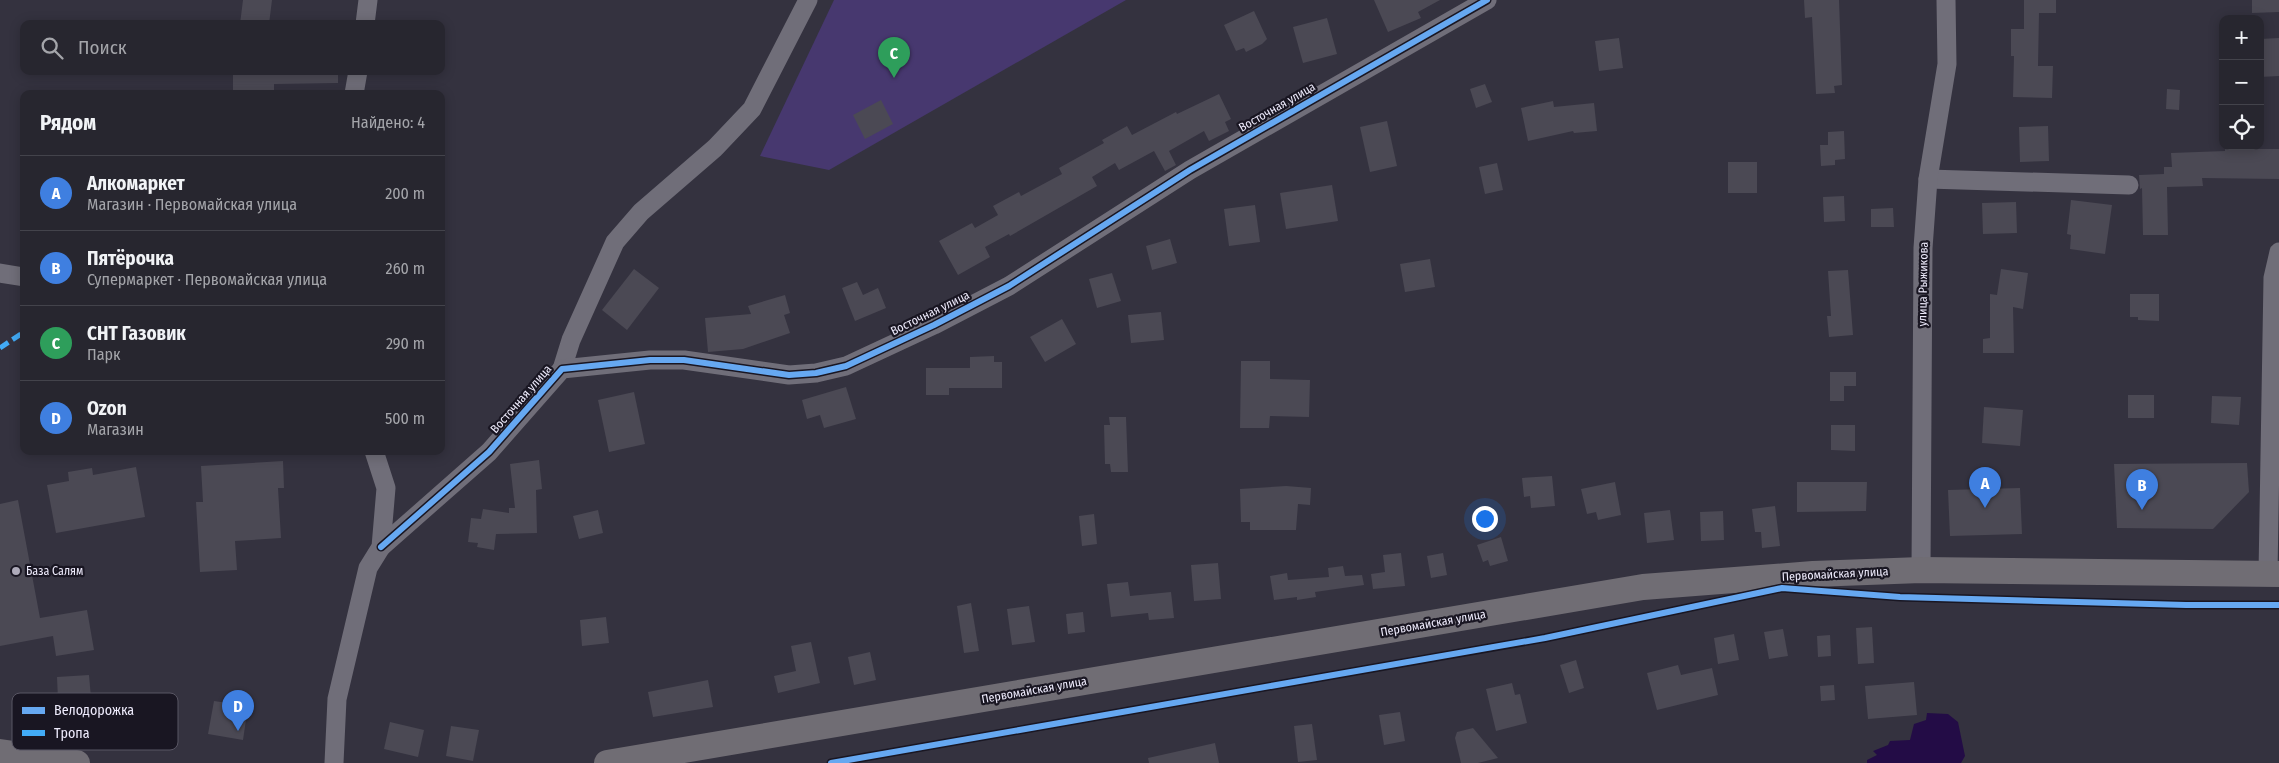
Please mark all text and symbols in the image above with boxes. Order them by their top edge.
map controls [2219,15,2264,150]
button: + [2219,15,2264,60]
search box [20,20,445,75]
icon: search [38,34,66,62]
text: Поиск [78,36,127,59]
pin: C [878,37,910,78]
button: − [2219,60,2264,105]
street label: Восточная улица [1236,79,1318,135]
button: locate [2219,105,2264,150]
text: Рядом [40,110,96,136]
text: Найдено: 4 [351,113,425,132]
text: Алкомаркет [87,172,185,195]
text: A [52,184,60,203]
text: 200 m [385,184,425,203]
text: Магазин · Первомайская улица [87,195,297,214]
street label: улица Рыжикова [1915,241,1931,326]
text: Пятёрочка [87,247,174,270]
text: B [52,259,60,278]
text: 260 m [386,259,425,278]
text: Супермаркет · Первомайская улица [87,270,327,289]
street label: Восточная улица [888,288,972,338]
text: СНТ Газовик [87,322,186,345]
text: C [52,334,60,353]
text: 290 m [386,334,425,353]
text: Парк [87,345,121,364]
street label: Восточная улица [488,362,555,436]
text: Ozon [87,397,127,420]
text: D [51,409,61,428]
text: 500 m [385,409,425,428]
text: Магазин [87,420,144,439]
pin: A [1969,467,2001,508]
pin: B [2126,469,2158,510]
your location [1472,506,1498,532]
place label: База Салям [26,564,83,578]
street label: Первомайская улица [1781,564,1889,584]
marker: База Салям [10,565,22,577]
street label: Первомайская улица [1379,607,1487,639]
street label: Первомайская улица [980,674,1088,706]
pin: D [222,690,254,731]
legend [12,693,178,750]
text: Велодорожка [54,702,134,719]
text: Тропа [54,725,90,742]

